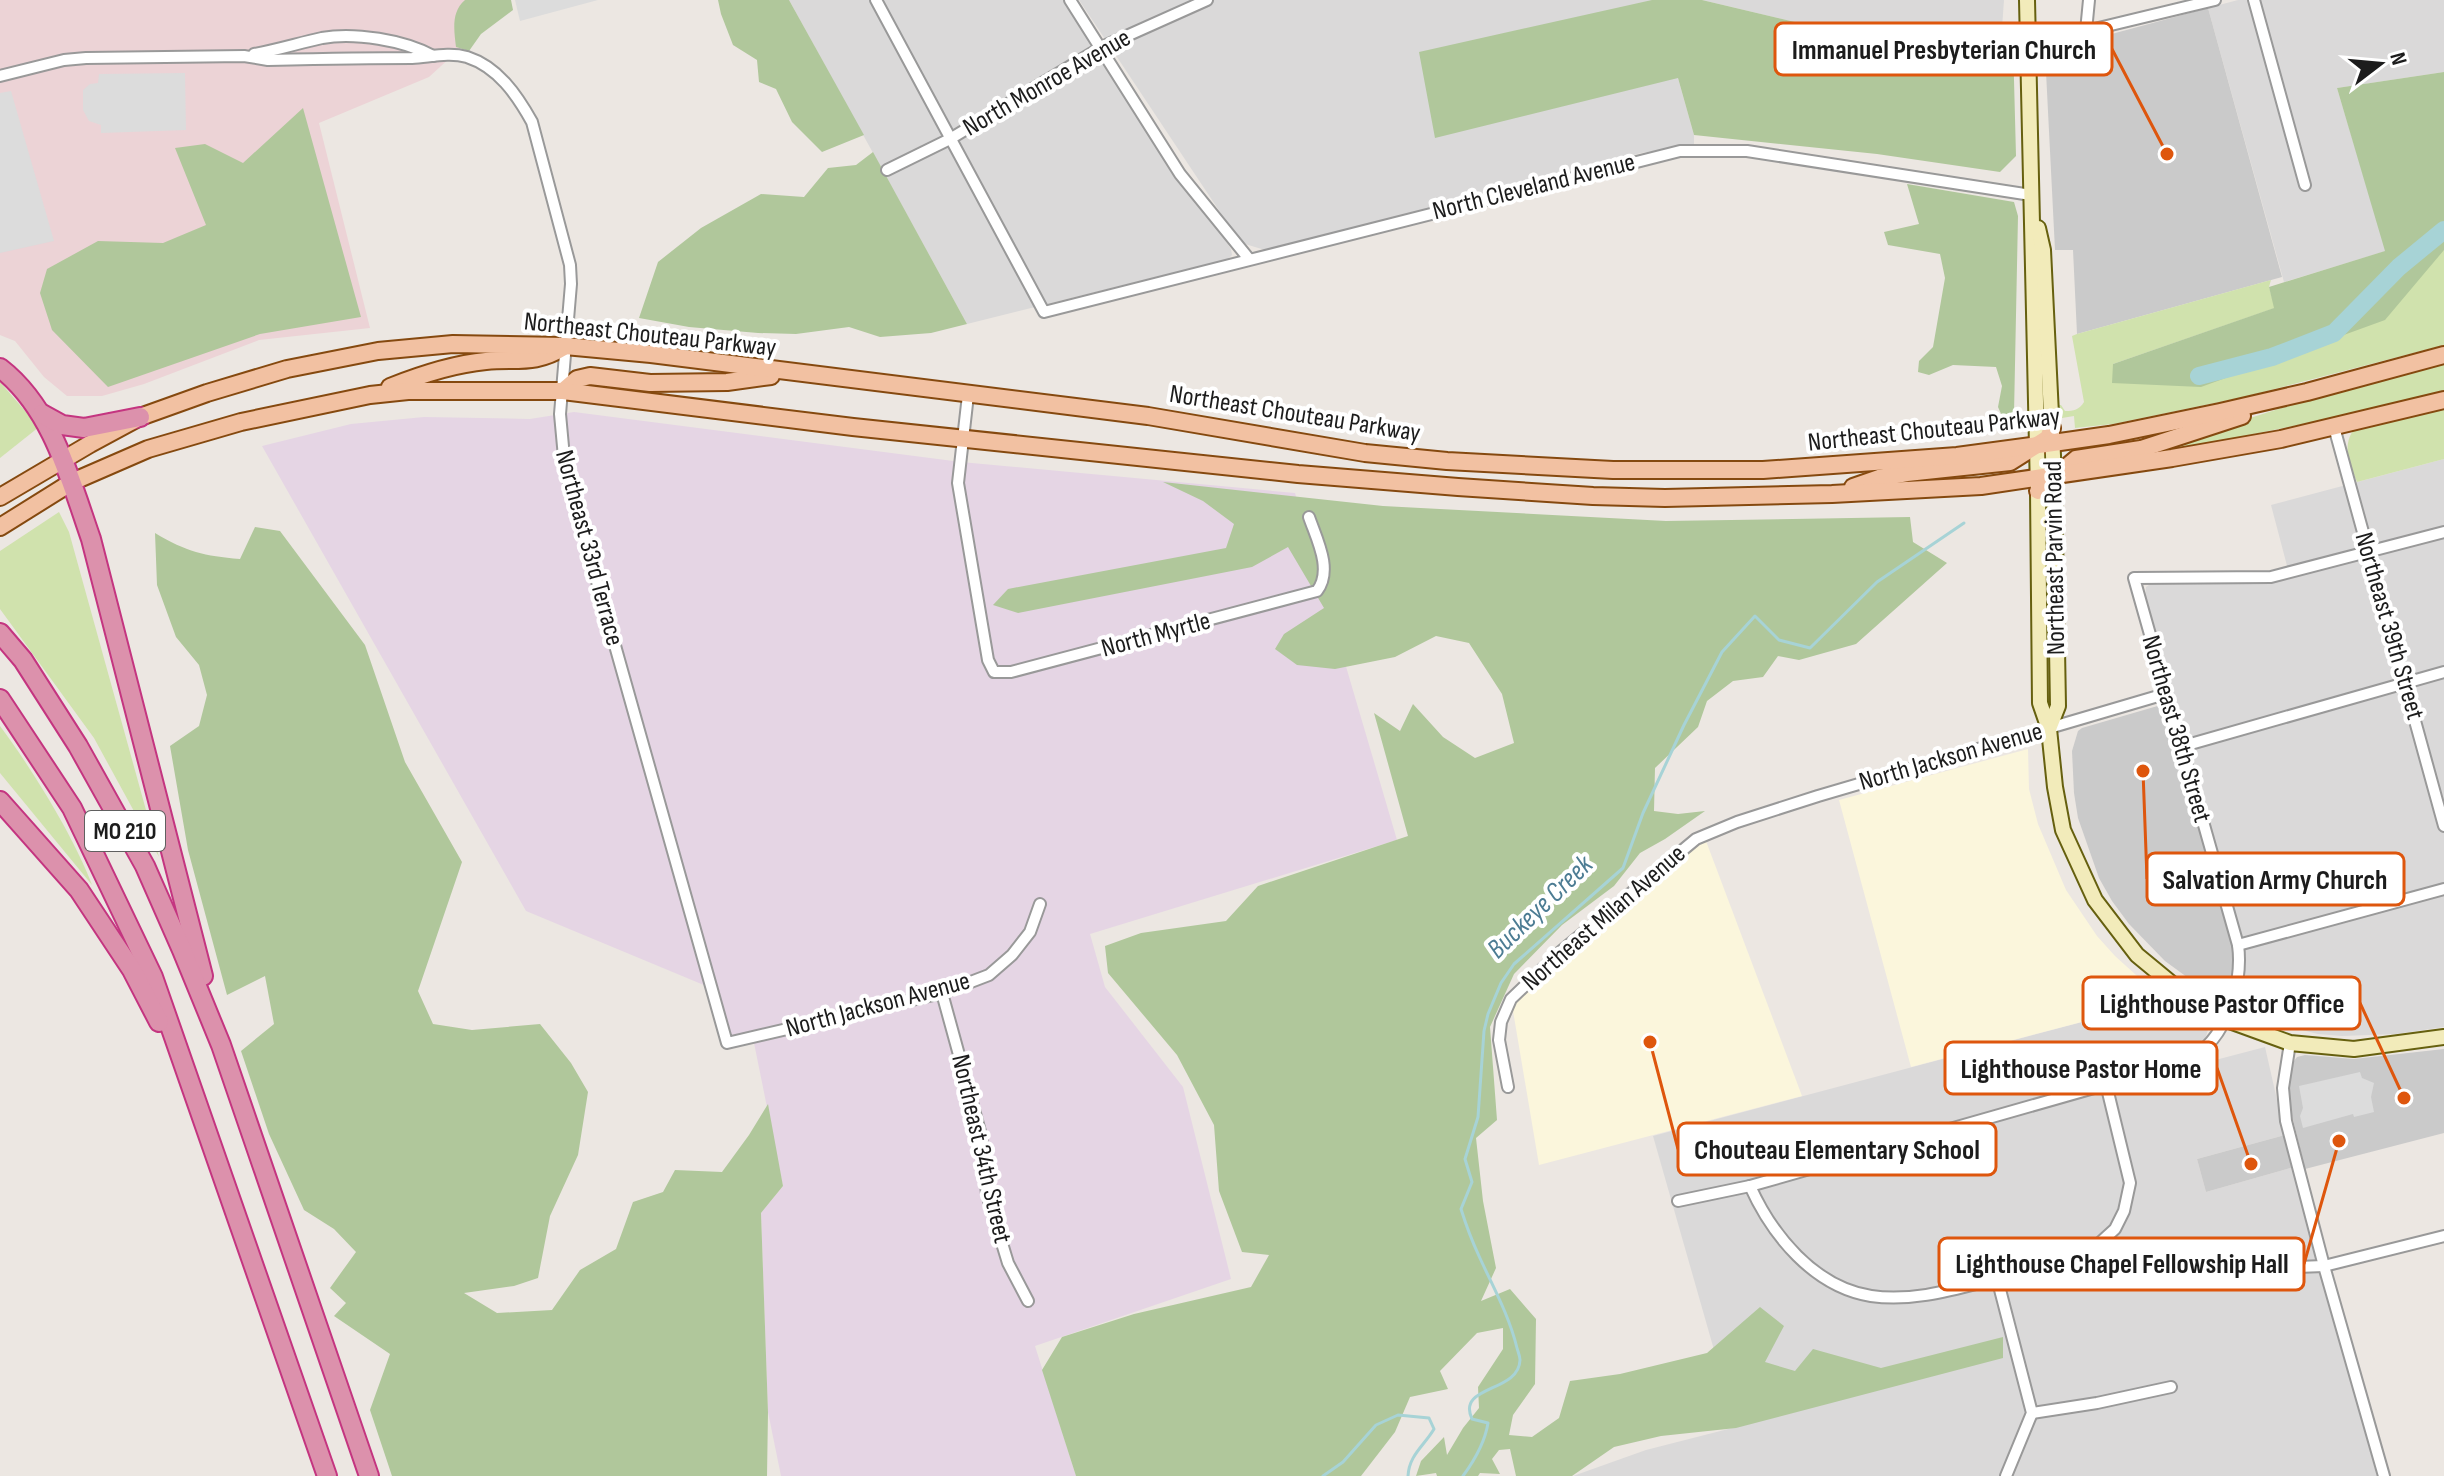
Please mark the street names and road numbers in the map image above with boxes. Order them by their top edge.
street label: North Monroe Avenue [958,22,1136,144]
street label: North Cleveland Avenue [1430,147,1638,227]
street label: Northeast Chouteau Parkway [522,306,778,364]
street label: Northeast Chouteau Parkway [1167,379,1423,449]
street label: Northeast Chouteau Parkway [1806,401,2062,459]
street label: Northeast 33rd Terrace [548,447,630,649]
street label: Northeast Parvin Road [2038,460,2072,656]
street label: Northeast 39th Street [2347,529,2431,723]
street label: North Myrtle [1098,606,1214,664]
street label: Northeast 38th Street [2134,632,2218,826]
street label: North Jackson Avenue [1856,716,2046,798]
road number: MO 210 [85,811,165,851]
street label: Northeast Milan Avenue [1516,838,1692,998]
street label: North Jackson Avenue [783,966,973,1044]
street label: Northeast 34th Street [944,1052,1018,1246]

